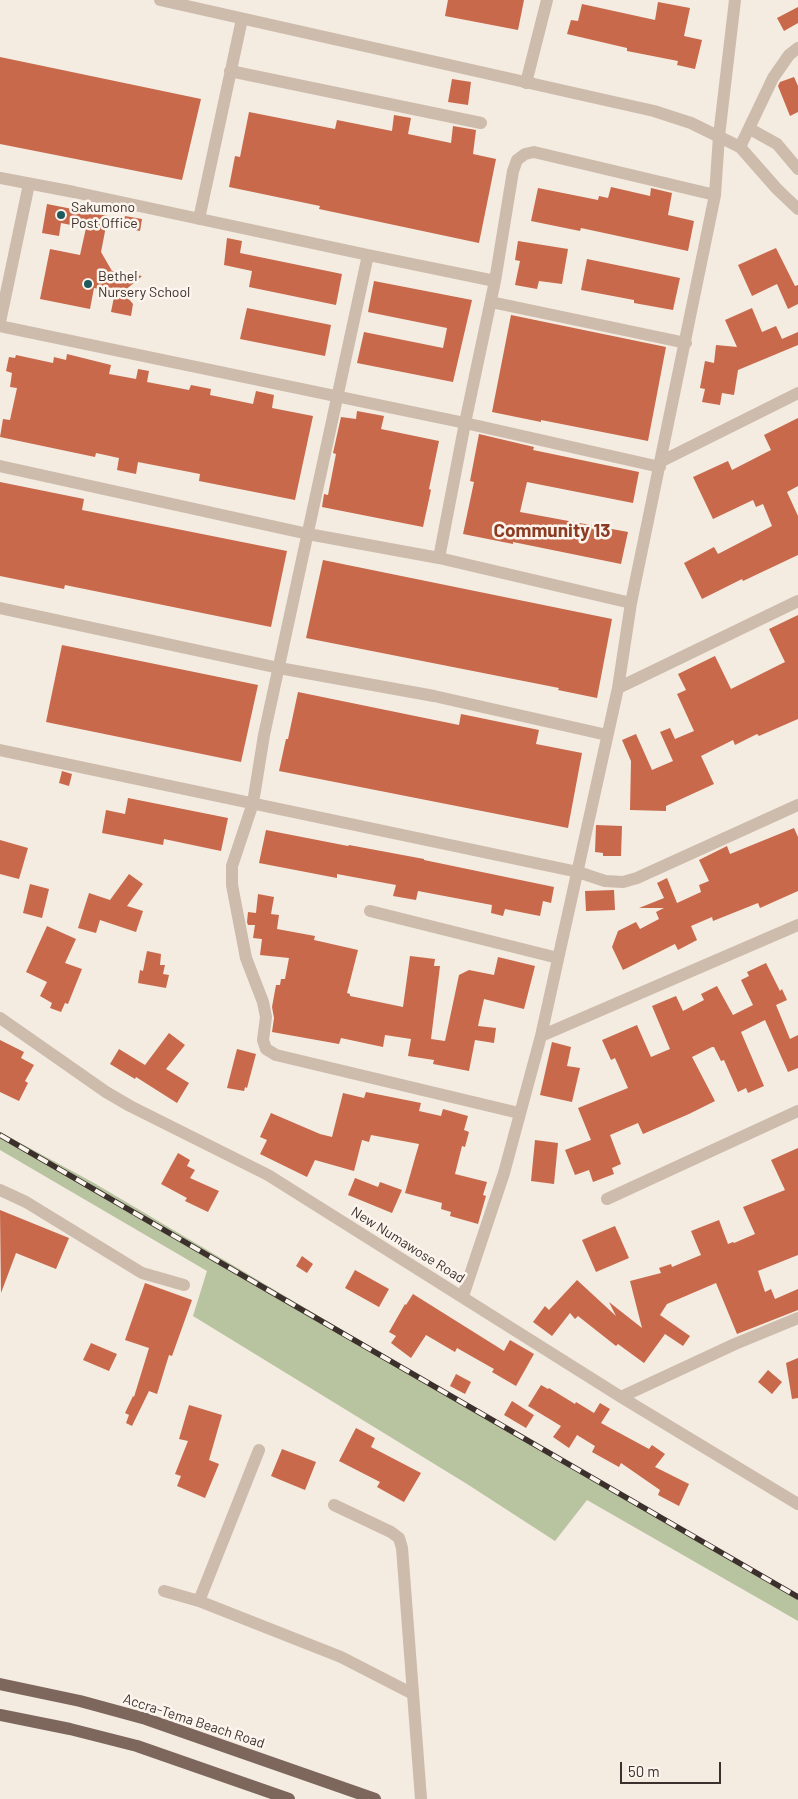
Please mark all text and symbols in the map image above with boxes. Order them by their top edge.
place label: Sakumono Post Office [71,199,138,232]
marker: Sakumono Post Office [55,209,67,221]
place label: Bethel Nursery School [98,268,190,300]
marker: Bethel Nursery School [82,278,94,290]
district label: Community 13 [493,520,611,542]
street label: New Numawose Road [348,1203,468,1287]
street label: Accra-Tema Beach Road [121,1690,267,1752]
scale bar [623,1752,724,1784]
text: 50 m [628,1762,660,1780]

